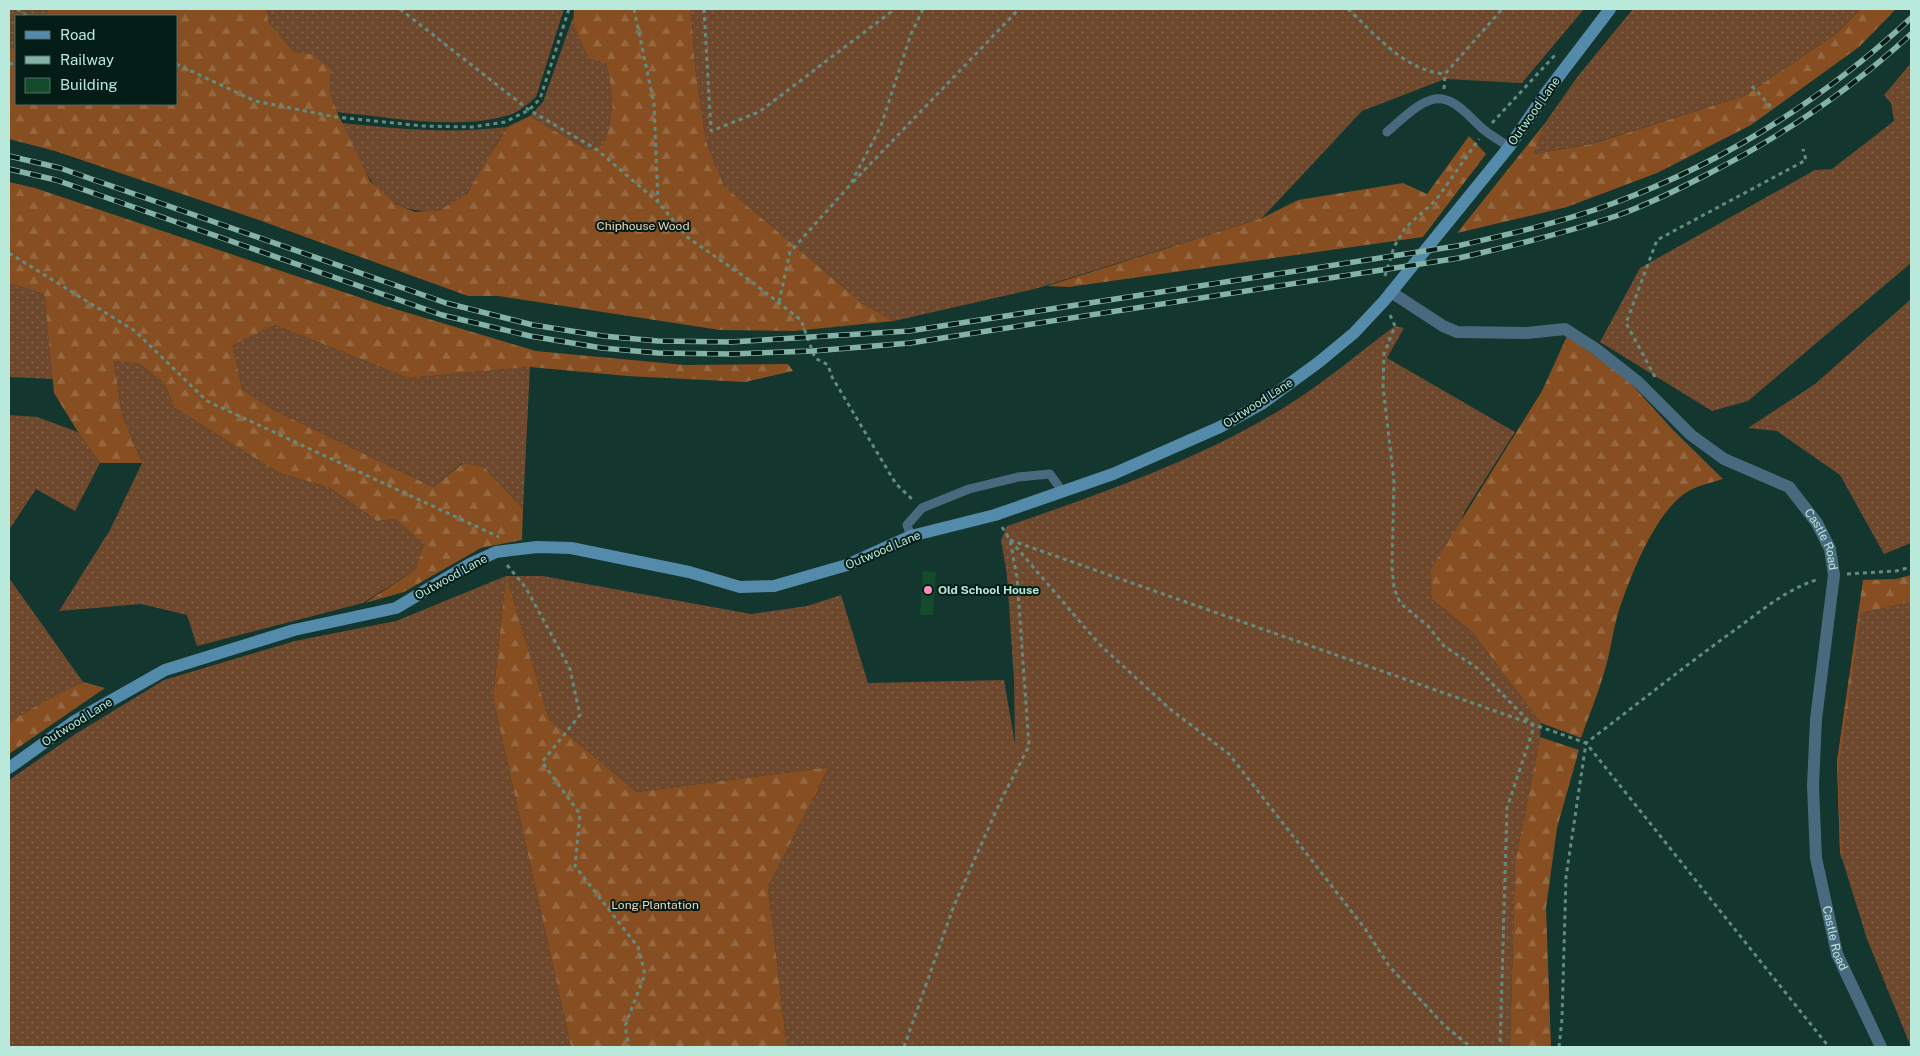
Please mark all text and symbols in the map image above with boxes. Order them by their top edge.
legend [15,15,178,105]
text: Road [60,26,96,43]
text: Railway [60,51,114,68]
street label: Outwood Lane [1505,74,1563,148]
text: Building [60,76,118,93]
park label: Chiphouse Wood [596,219,690,233]
street label: Outwood Lane [1220,375,1296,431]
street label: Castle Road [1801,506,1840,571]
street label: Outwood Lane [843,528,923,572]
street label: Outwood Lane [412,551,490,603]
place label: Old School House [938,583,1039,597]
marker: Old School House [922,584,934,596]
street label: Outwood Lane [39,695,115,749]
park label: Long Plantation [611,898,699,912]
street label: Castle Road [1820,904,1851,973]

